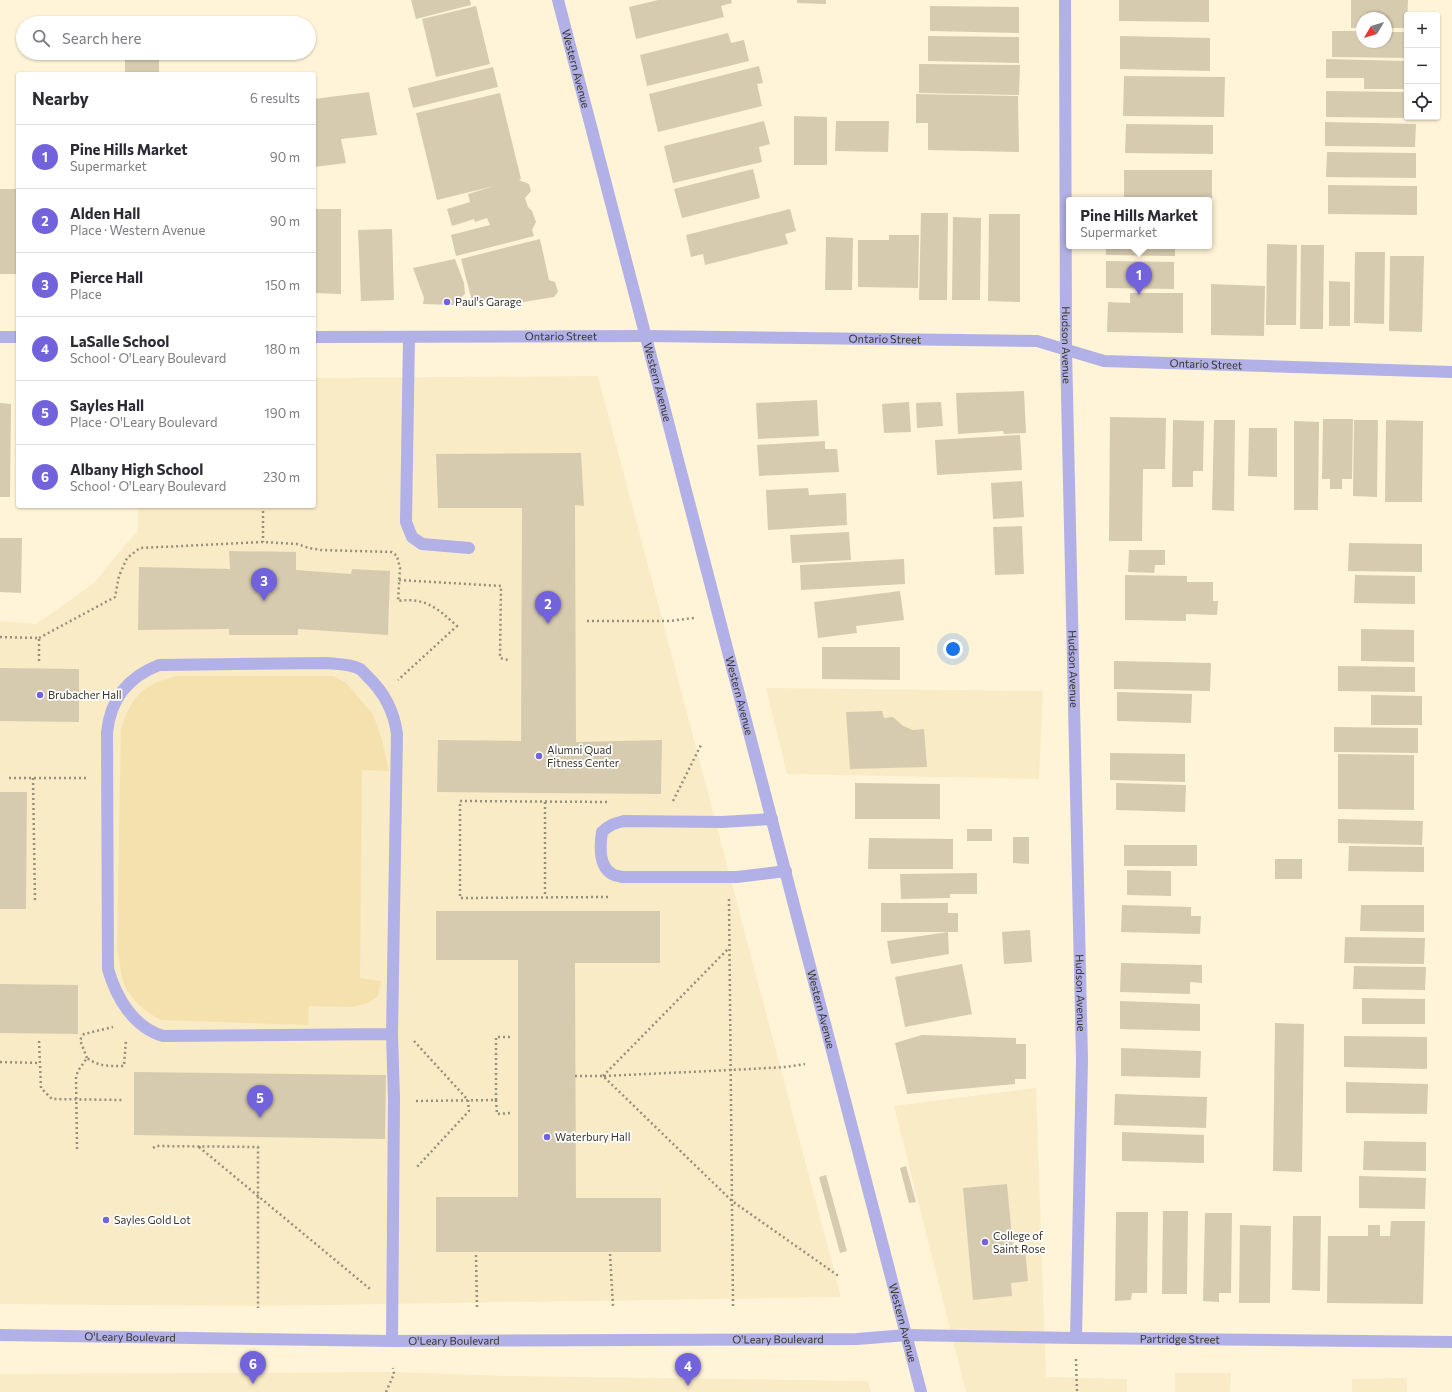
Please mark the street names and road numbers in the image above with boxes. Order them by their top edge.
street label: Western Avenue [560,28,593,110]
street label: Hudson Avenue [1060,306,1074,384]
street label: Ontario Street [525,329,598,342]
street label: Ontario Street [849,332,922,346]
street label: Western Avenue [642,341,675,423]
street label: Ontario Street [1169,356,1243,371]
street label: Hudson Avenue [1066,630,1081,708]
street label: Western Avenue [723,655,756,737]
street label: Hudson Avenue [1074,954,1088,1032]
street label: Western Avenue [805,968,838,1050]
street label: Western Avenue [887,1282,920,1364]
street label: O'Leary Boulevard [84,1329,176,1344]
street label: O'Leary Boulevard [732,1332,824,1346]
street label: Partridge Street [1140,1332,1220,1346]
street label: O'Leary Boulevard [408,1334,500,1347]

